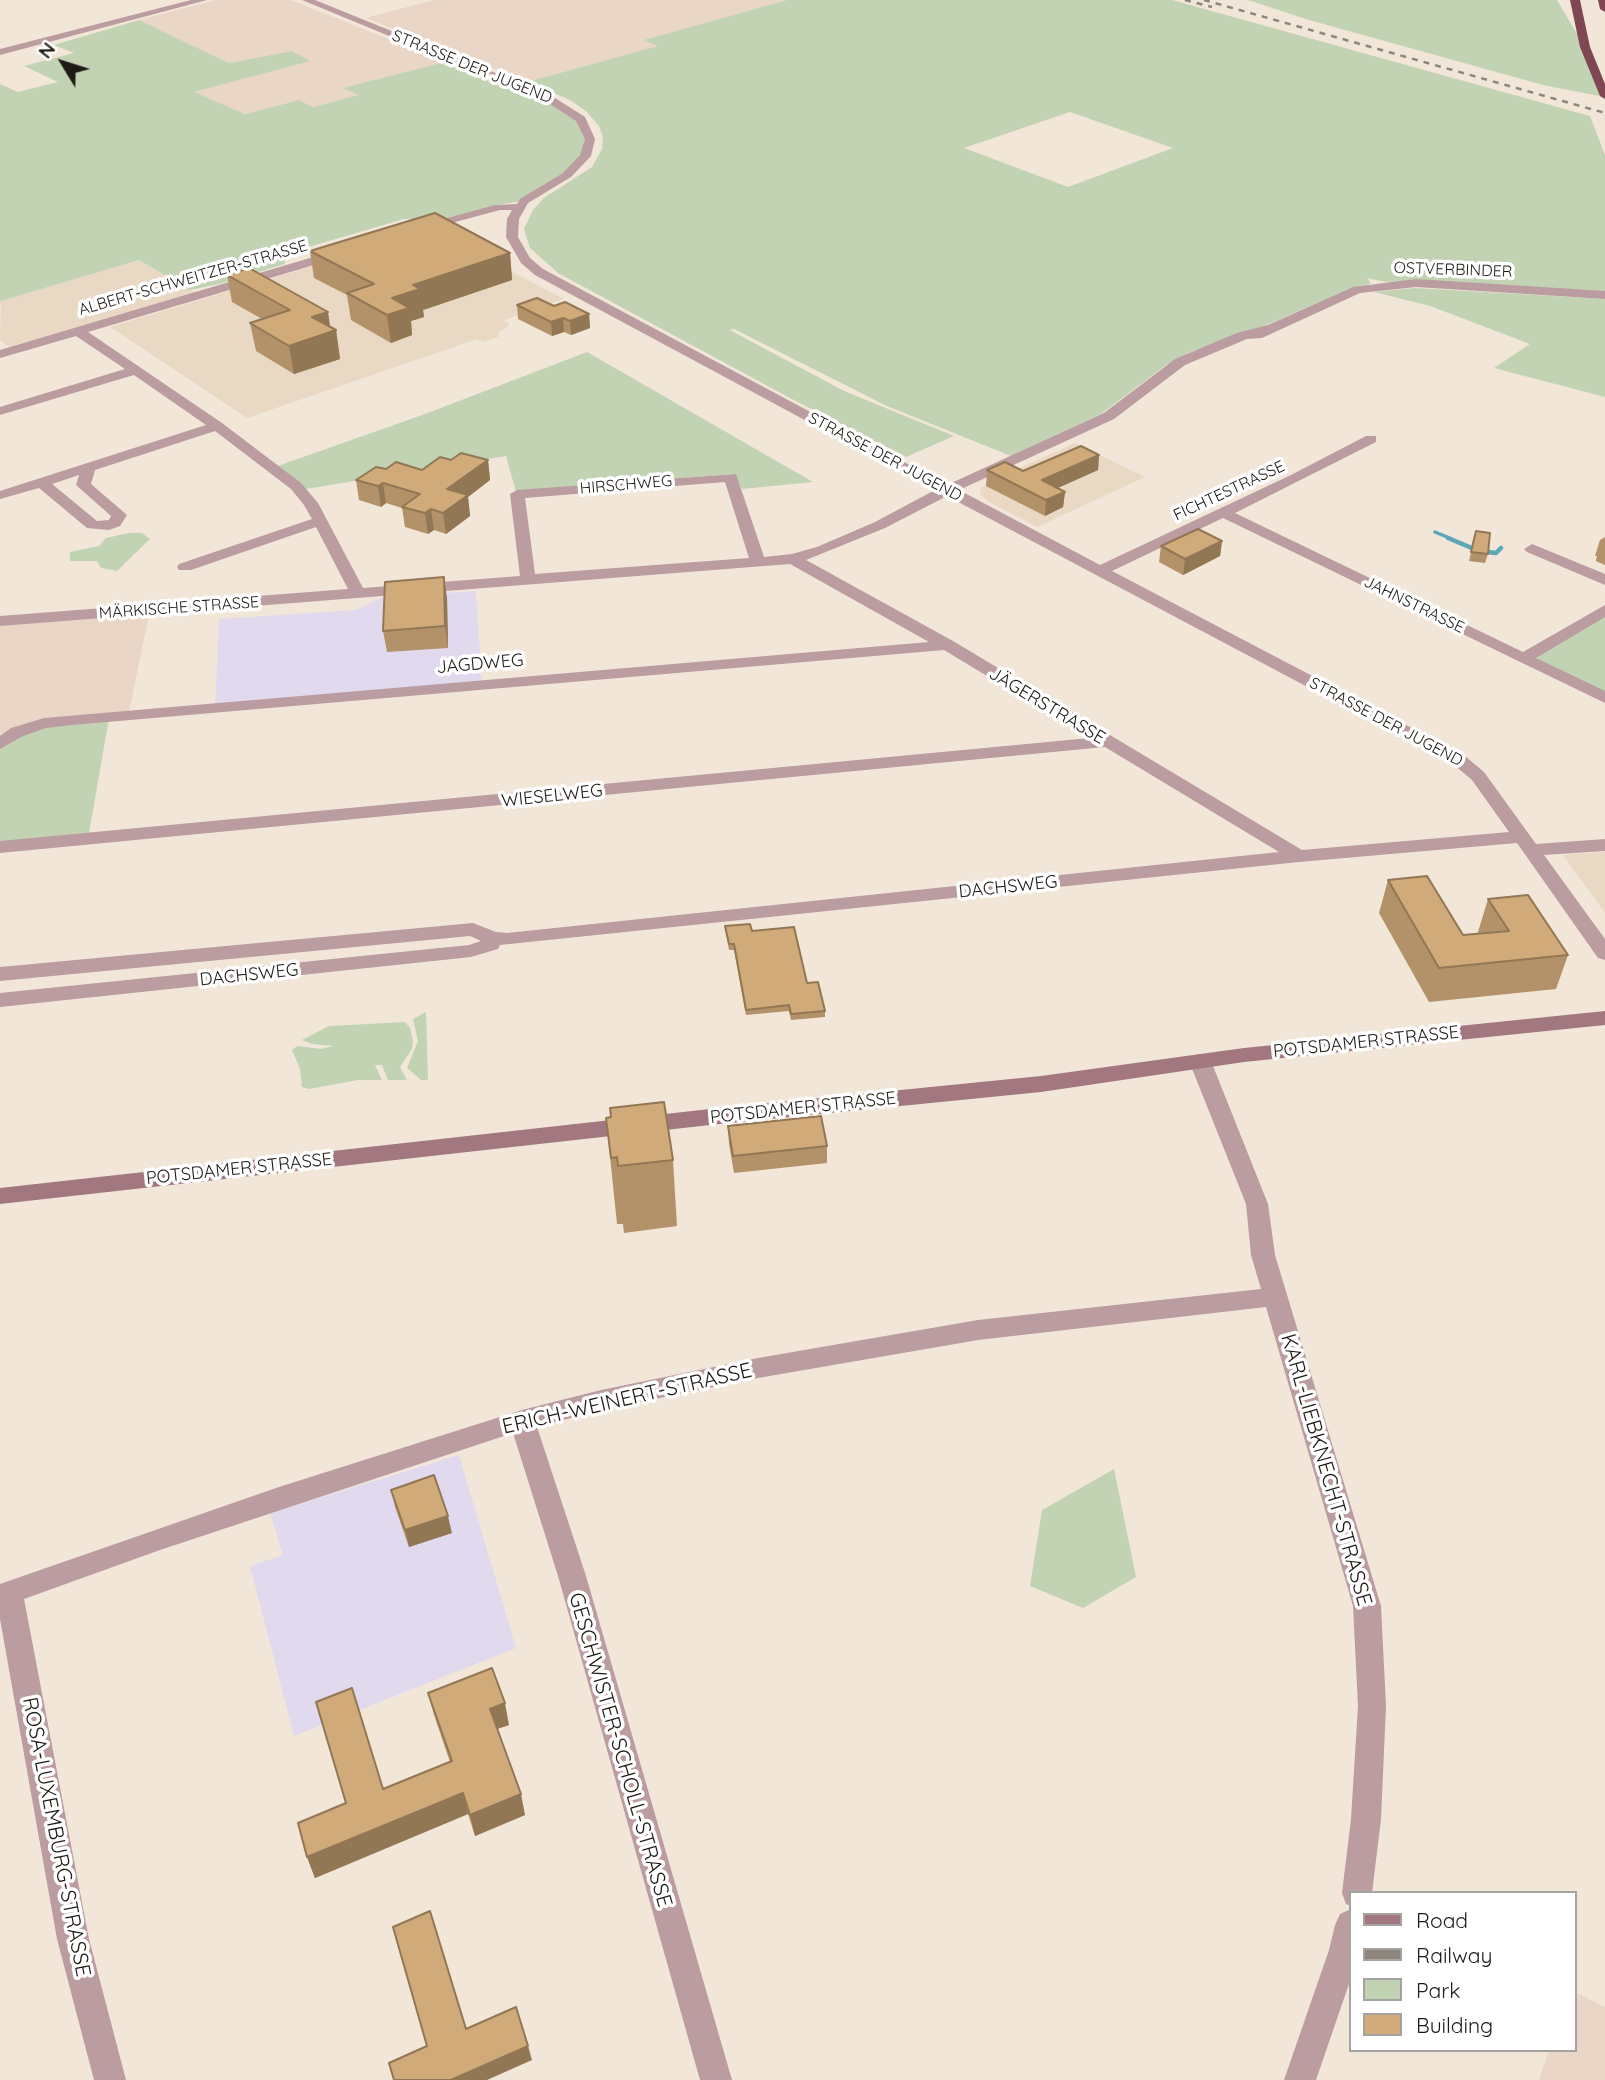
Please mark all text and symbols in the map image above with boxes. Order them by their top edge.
street label: STRASSE DER JUGEND [389,26,555,108]
north arrow [28,28,98,98]
text: N [33,37,60,63]
street label: ALBERT-SCHWEITZER-STRASSE [76,236,310,320]
street label: OSTVERBINDER [1393,258,1513,282]
street label: STRASSE DER JUGEND [805,408,965,506]
street label: FICHTESTRASSE [1170,457,1288,525]
street label: HIRSCHWEG [579,471,673,499]
street label: JAHNSTRASSE [1361,572,1467,638]
street label: MÄRKISCHE STRASSE [98,593,260,623]
street label: JAGDWEG [436,649,524,679]
street label: JÄGERSTRASSE [985,663,1109,749]
street label: STRASSE DER JUGEND [1306,673,1466,771]
street label: WIESELWEG [500,780,604,812]
street label: DACHSWEG [957,871,1059,903]
street label: DACHSWEG [198,959,300,991]
street label: POTSDAMER STRASSE [1272,1021,1460,1063]
street label: POTSDAMER STRASSE [709,1087,897,1129]
street label: POTSDAMER STRASSE [145,1148,333,1190]
street label: KARL-LIEBKNECHT-STRASSE [1275,1331,1377,1609]
street label: ERICH-WEINERT-STRASSE [500,1358,754,1440]
street label: GESCHWISTER-SCHOLL-STRASSE [563,1590,677,1910]
street label: ROSA-LUXEMBURG-STRASSE [17,1695,95,1979]
legend [1350,1891,1577,2052]
text: Road [1416,1907,1468,1933]
text: Railway [1416,1942,1492,1968]
text: Park [1416,1977,1460,2003]
text: Building [1416,2012,1493,2038]

